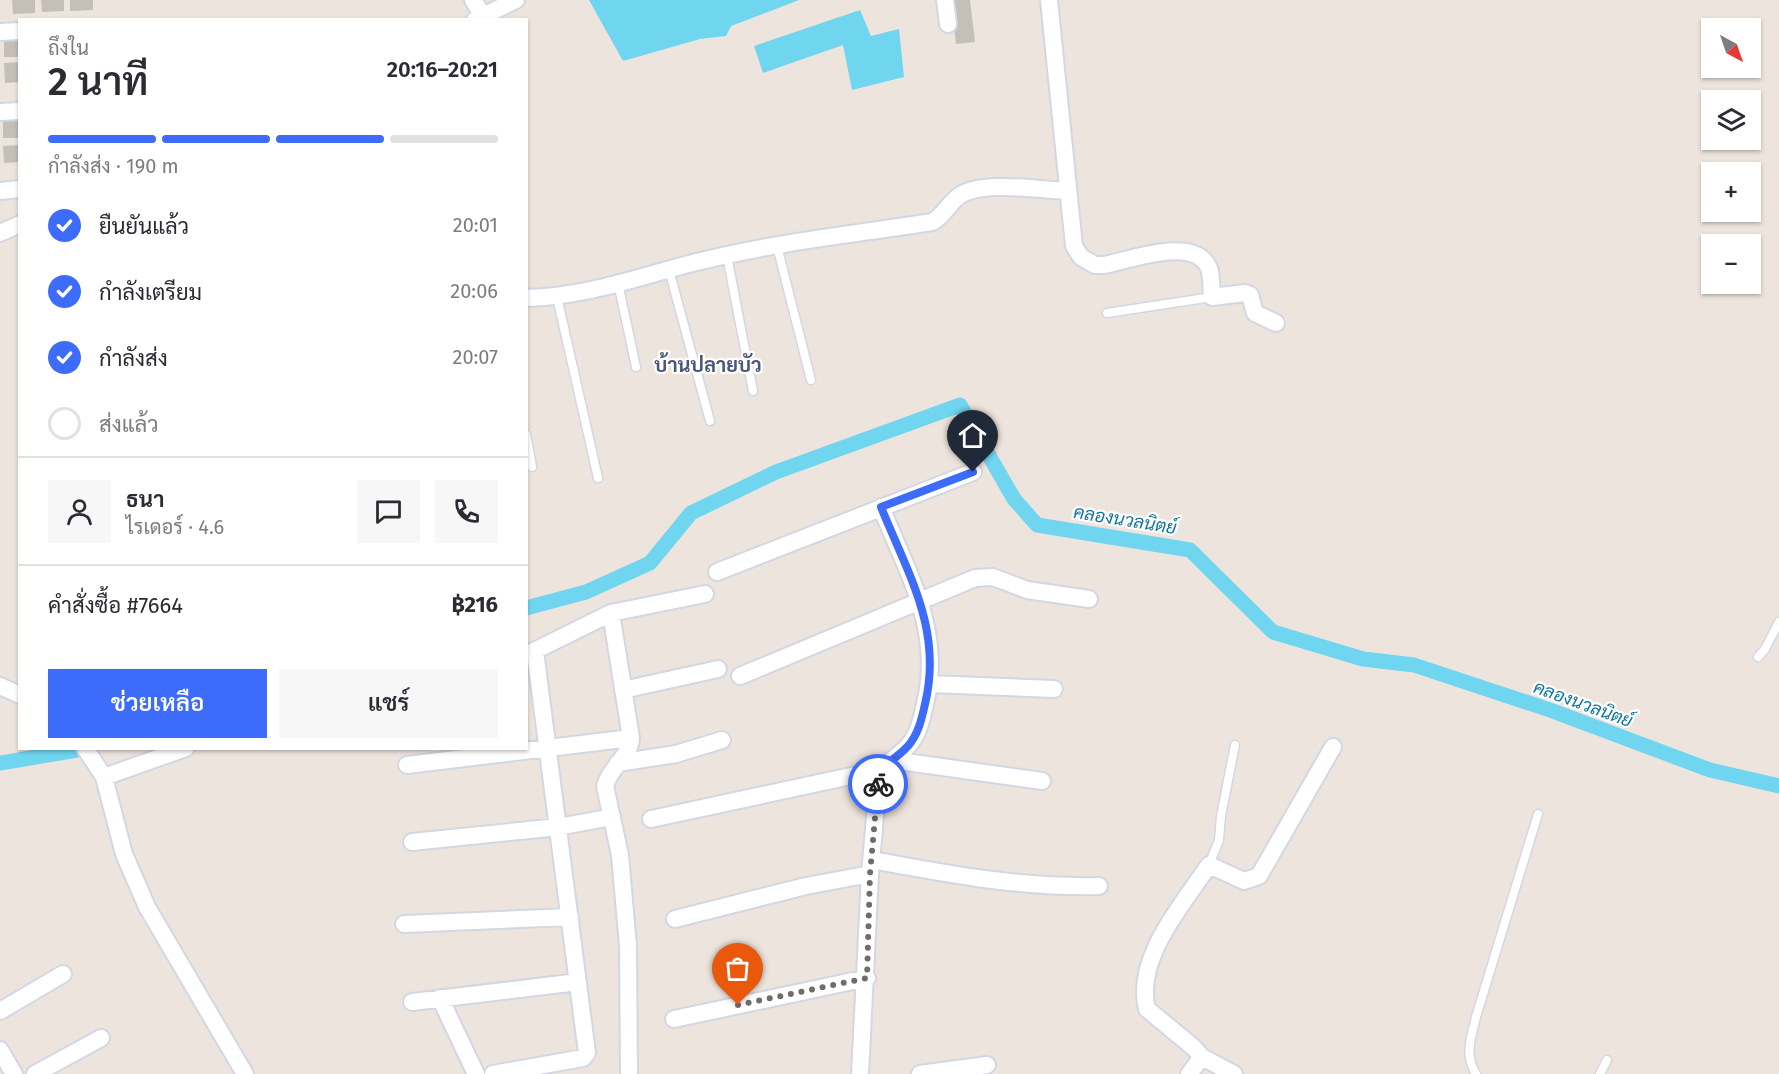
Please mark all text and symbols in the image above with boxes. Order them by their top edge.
north arrow [1701,18,1761,78]
map controls [1701,18,1761,294]
text: ถึงใน [48,36,89,60]
text: 20:16–20:21 [387,56,498,83]
text: 2 นาที [48,59,148,105]
button: layers [1701,90,1761,150]
text: กำลังส่ง · 190 m [48,154,179,178]
button: + [1701,162,1761,222]
icon: check [48,209,81,242]
text: ยืนยันแล้ว [99,213,189,240]
text: 20:01 [453,213,498,237]
button: − [1701,234,1761,294]
icon: check [48,275,81,308]
text: กำลังเตรียม [99,279,202,306]
text: 20:06 [450,279,498,303]
icon: check [48,341,81,374]
text: กำลังส่ง [99,345,168,372]
text: 20:07 [453,345,498,369]
district label: บ้านปลายบัว [654,352,762,377]
pin [947,410,998,472]
text: ส่งแล้ว [99,411,159,438]
icon: home [956,419,989,452]
button: person [48,480,111,543]
button: chat [357,480,420,543]
button: phone [435,480,498,543]
text: ธนา [126,486,164,513]
water label: คลองนวลนิตย์ [1072,499,1181,539]
text: ไรเดอร์ · 4.6 [126,515,224,539]
text: ฿216 [452,591,498,618]
text: คำสั่งซื้อ #7664 [48,592,183,619]
button: ช่วยเหลือ [48,669,267,738]
button: แชร์ [279,669,498,738]
water label: คลองนวลนิตย์ [1530,674,1639,733]
courier [848,754,908,814]
icon: bike [862,768,895,801]
pin [712,943,763,1005]
icon: bag [721,952,754,985]

